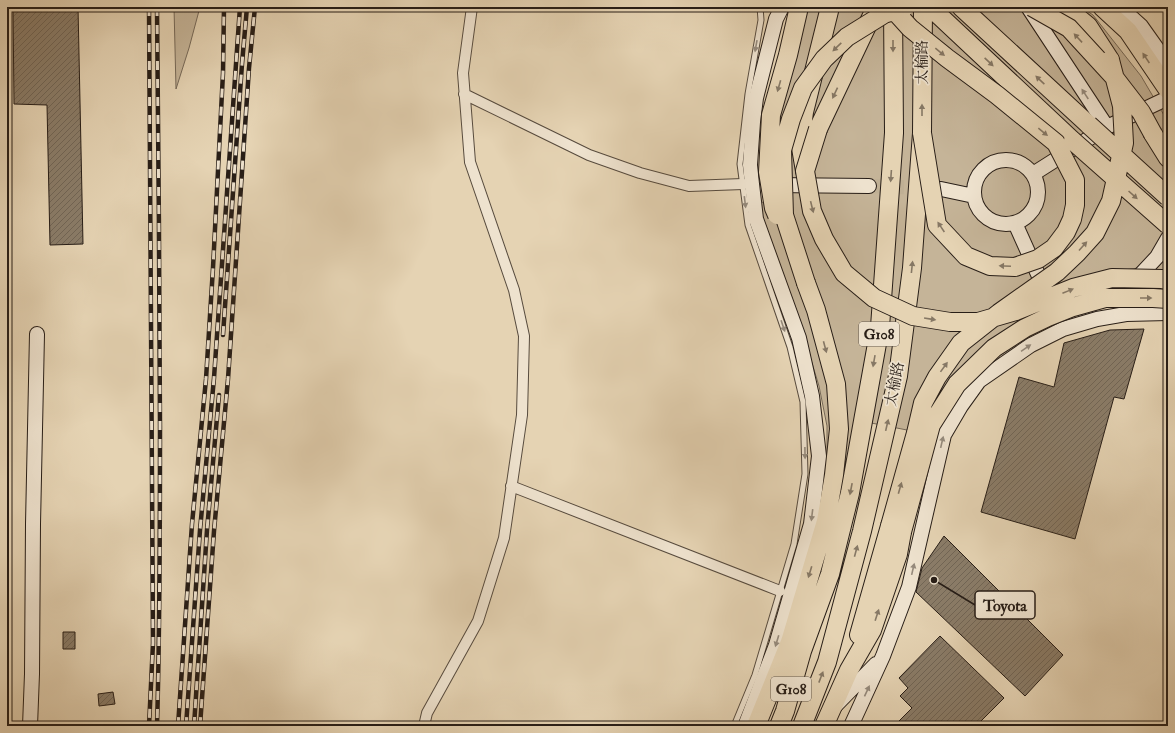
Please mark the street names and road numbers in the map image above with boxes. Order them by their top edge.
street label: 太榆路 [913,39,932,85]
road number: G108 [859,322,899,346]
street label: 太榆路 [881,360,909,408]
road number: G108 [771,677,811,701]

